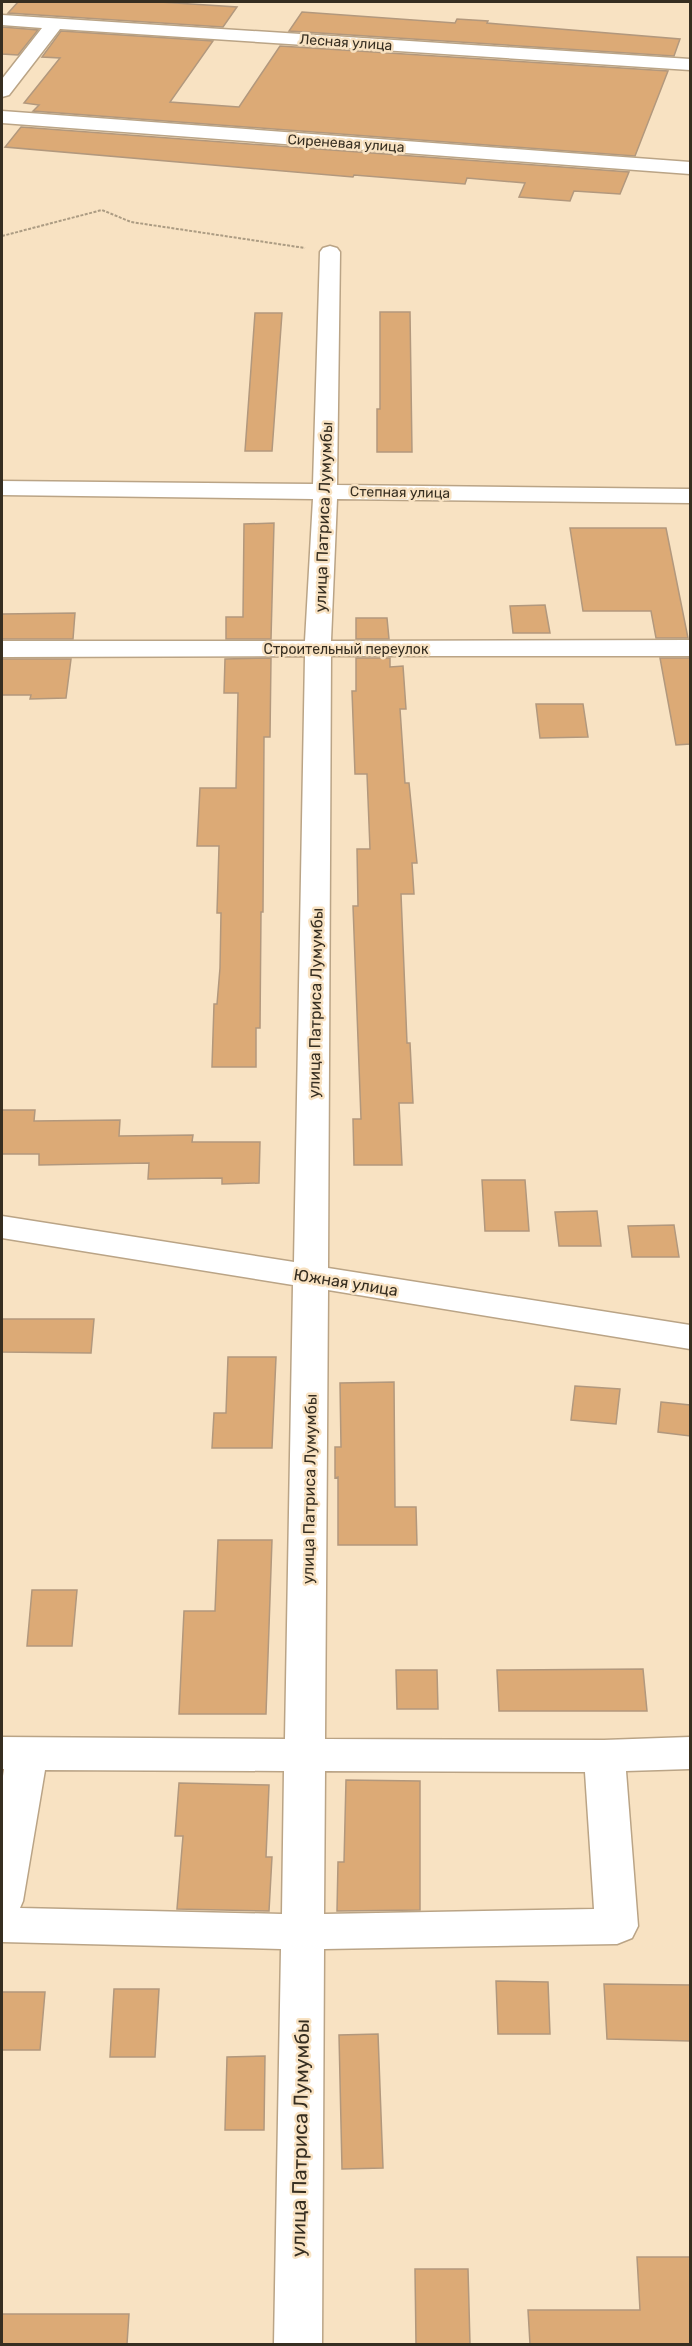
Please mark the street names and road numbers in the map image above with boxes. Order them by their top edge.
street label: Лесная улица [299,31,393,54]
street label: Сиреневая улица [287,131,405,156]
street label: улица Патриса Лумумбы [311,421,336,613]
street label: Степная улица [350,483,450,502]
street label: Строительный переулок [264,641,429,658]
street label: улица Патриса Лумумбы [304,908,327,1098]
street label: Южная улица [292,1265,399,1300]
street label: улица Патриса Лумумбы [298,1394,321,1584]
street label: улица Патриса Лумумбы [286,2019,314,2257]

